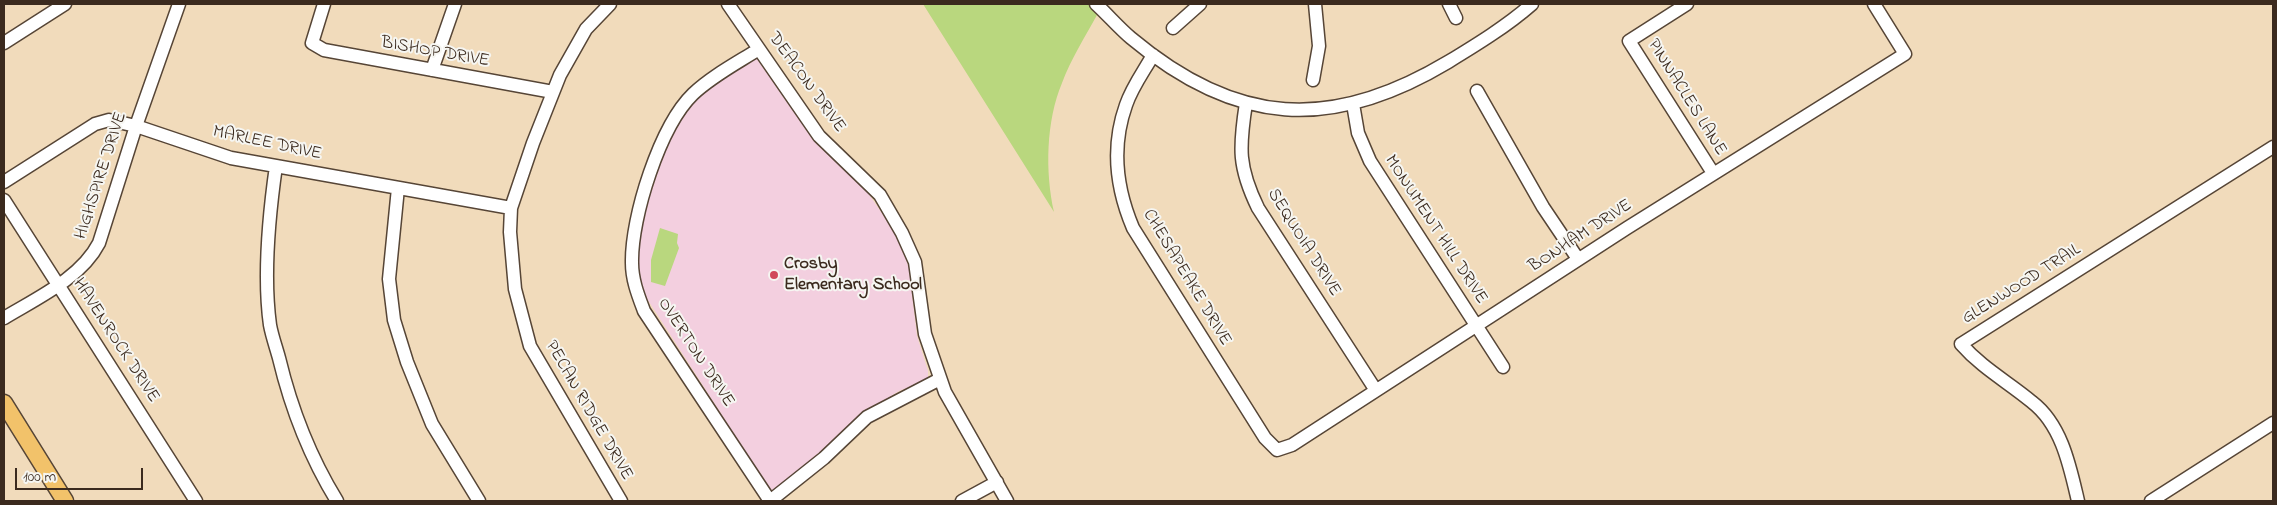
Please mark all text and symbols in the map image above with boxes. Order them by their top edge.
street label: DEACON DRIVE [762,29,850,137]
street label: BISHOP DRIVE [379,33,491,73]
street label: PINNACLES LANE [1642,36,1730,160]
street label: HIGHSPIRE DRIVE [71,110,133,242]
street label: MARLEE DRIVE [211,122,323,166]
street label: MONUMENT HILL DRIVE [1379,151,1491,309]
street label: SEQUOIA DRIVE [1261,185,1345,301]
street label: BONHAM DRIVE [1525,196,1637,278]
street label: CHESAPEAKE DRIVE [1137,206,1235,350]
street label: GLENWOOD TRAIL [1959,240,2085,330]
place label: Crosby Elementary School [784,254,922,296]
marker: Crosby Elementary School [768,269,780,281]
street label: HAVENROCK DRIVE [67,275,163,407]
street label: OVERTON DRIVE [652,294,738,412]
street label: PECAN RIDGE DRIVE [539,337,637,485]
scale bar [18,458,145,490]
text: 100 m [23,466,56,488]

